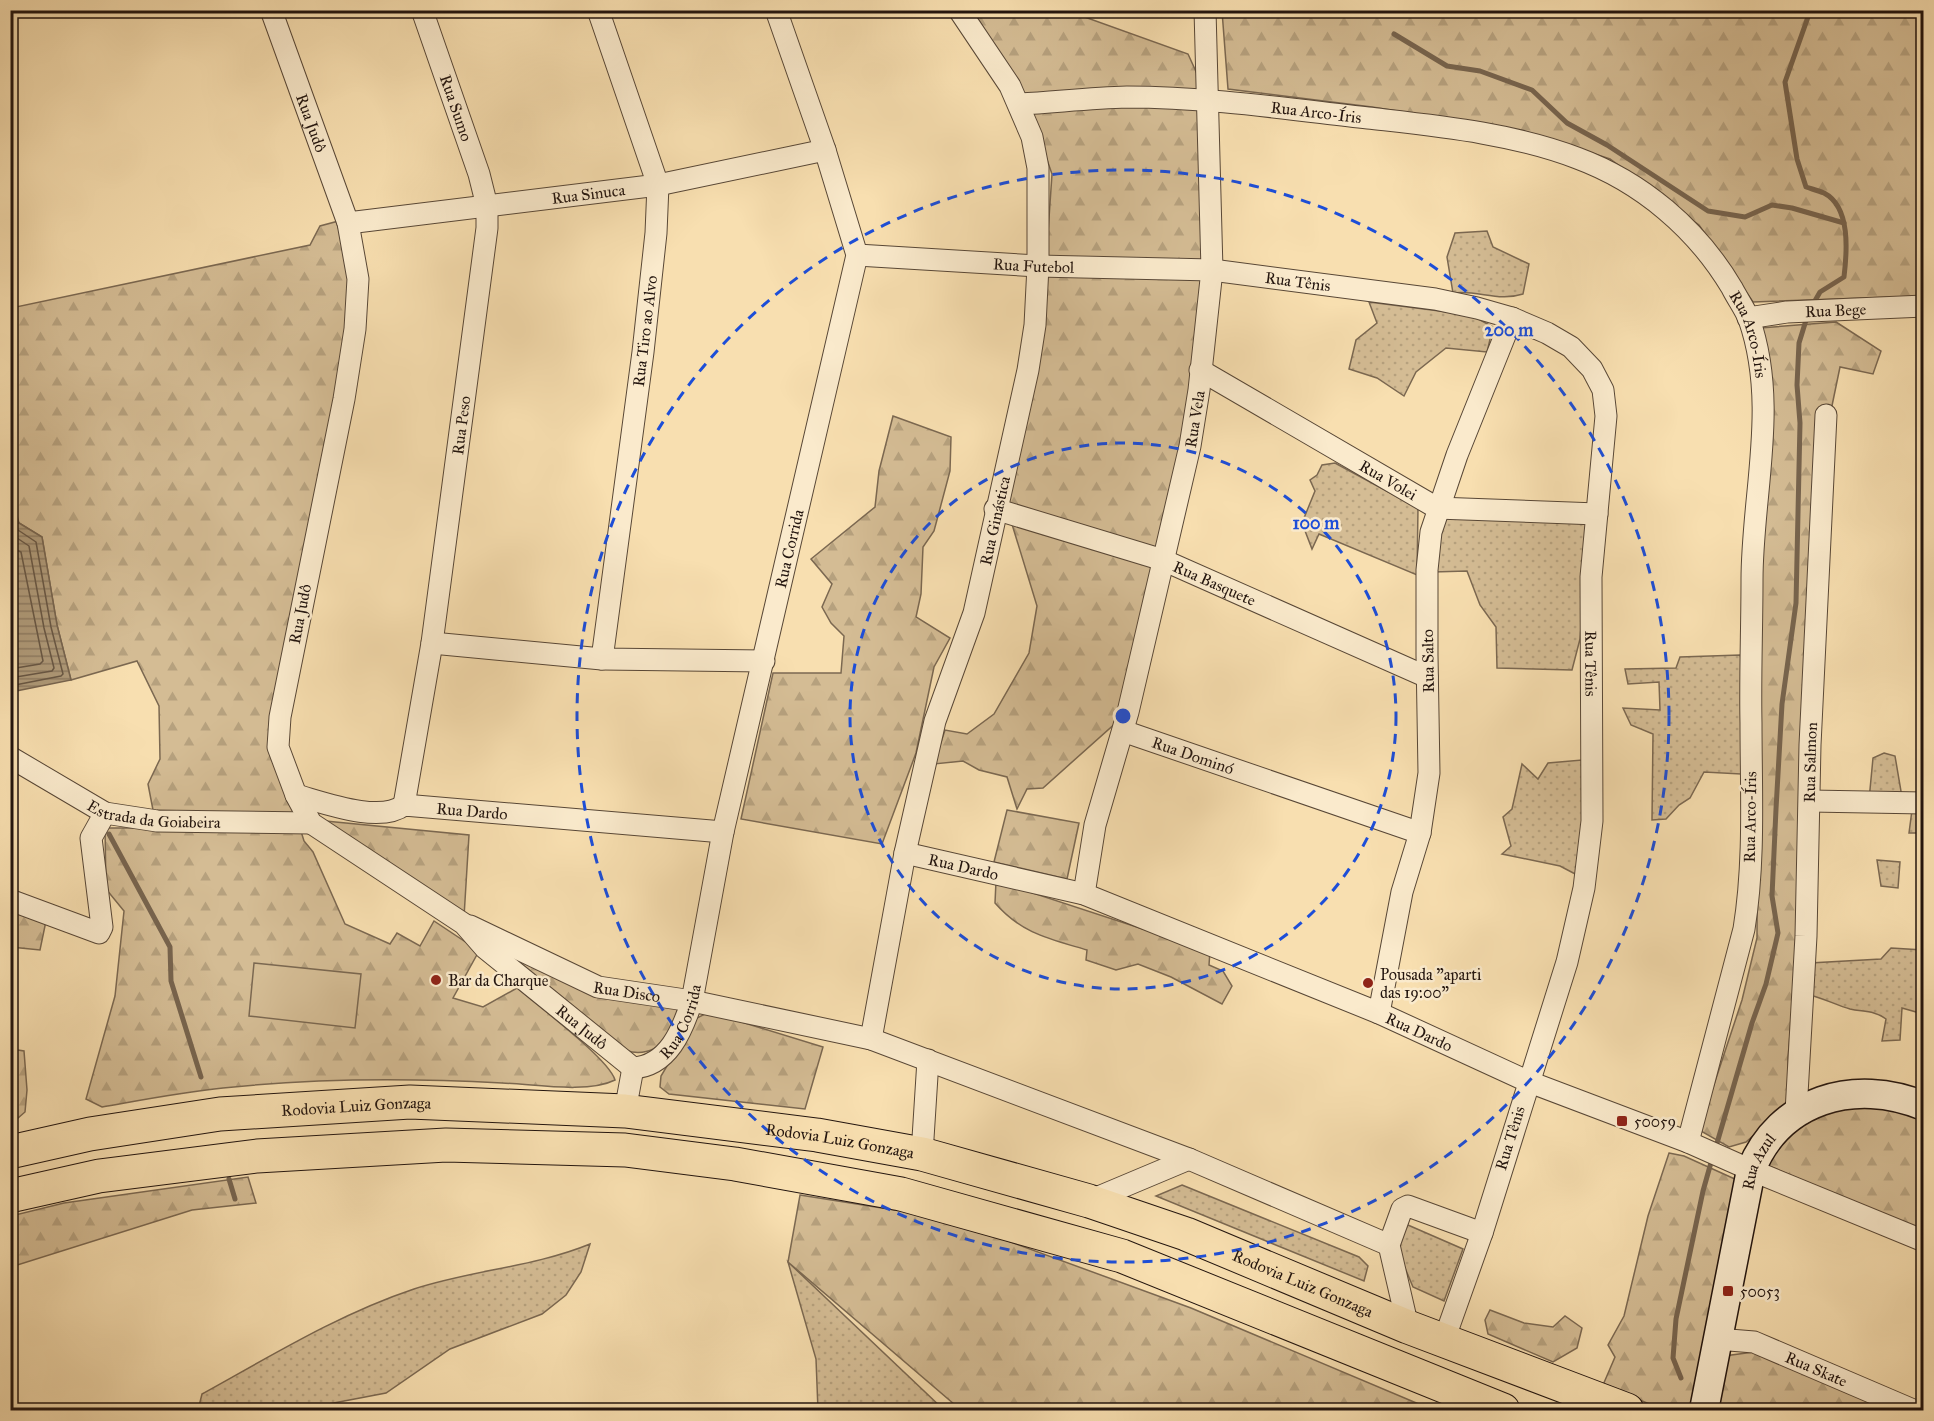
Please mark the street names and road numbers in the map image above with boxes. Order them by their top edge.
street label: Rua Sumo [436,72,476,144]
street label: Rua Judô [293,91,331,155]
street label: Rua Arco-Íris [1270,97,1363,127]
street label: Rua Sinuca [550,180,626,207]
street label: Rua Futebol [993,254,1075,276]
street label: Rua Tênis [1264,267,1332,295]
street label: Rua Tiro ao Alvo [629,274,661,388]
street label: Rua Arco-Íris [1726,287,1771,379]
street label: Rua Bege [1804,299,1867,321]
street label: Rua Vela [1180,389,1208,449]
street label: Rua Peso [448,395,474,456]
street label: Rua Volei [1356,456,1421,504]
street label: Rua Ginástica [975,474,1014,567]
street label: Rua Corrida [770,507,807,590]
street label: Rua Basquete [1170,556,1259,610]
street label: Rua Judô [285,582,316,646]
street label: Rua Salto [1418,629,1438,693]
street label: Rua Tênis [1582,630,1601,697]
street label: Rua Salmon [1799,721,1821,803]
street label: Rua Dominó [1150,732,1236,778]
street label: Rua Arco-Íris [1738,771,1760,863]
street label: Estrada da Goiabeira [84,795,221,831]
street label: Rua Dardo [436,798,508,823]
street label: Rua Dardo [927,849,1000,884]
street label: Rua Disco [592,977,662,1006]
street label: Rua Corrida [655,983,704,1063]
street label: Rua Judô [553,1000,612,1053]
street label: Rua Dardo [1383,1008,1456,1055]
street label: Rodovia Luiz Gonzaga [281,1092,432,1120]
street label: Rua Tênis [1491,1104,1529,1172]
street label: Rodovia Luiz Gonzaga [764,1119,916,1162]
street label: Rua Azul [1738,1128,1780,1191]
street label: Rodovia Luiz Gonzaga [1230,1245,1376,1321]
street label: Rua Skate [1783,1347,1851,1390]

